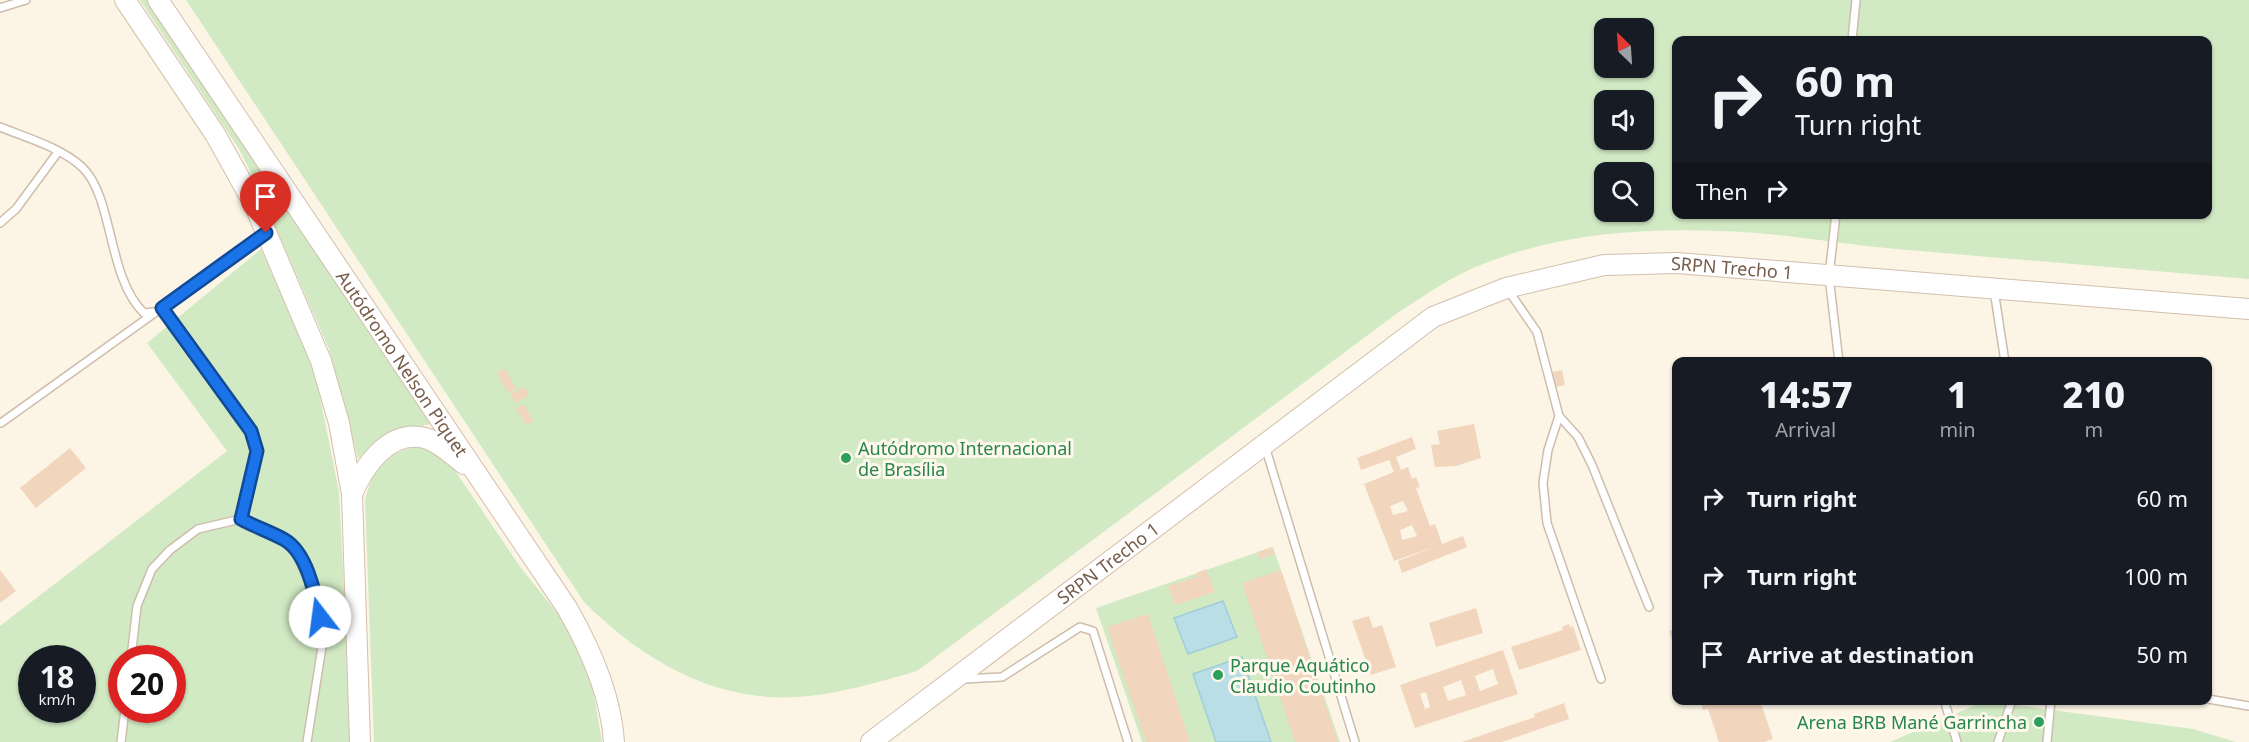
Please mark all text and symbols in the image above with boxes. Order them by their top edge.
north arrow [1594,18,1654,78]
map controls [1594,18,1654,222]
text: 60 m [1795,52,1895,109]
icon: right [1696,60,1774,138]
button: sound [1594,90,1654,150]
text: Turn right [1795,106,1921,143]
button: search [1594,162,1654,222]
pin [240,171,291,233]
icon: right [1760,174,1793,207]
text: Then [1696,176,1748,206]
icon: arrive [249,180,282,213]
street label: SRPN Trecho 1 [1671,251,1794,284]
street label: Autódromo Nelson Piquet [331,266,474,462]
text: 14:57 [1759,370,1852,419]
text: 1 [1947,370,1968,419]
text: 210 [2063,370,2125,419]
text: Arrival [1775,416,1836,443]
text: min [1939,416,1976,443]
text: m [2084,416,2103,443]
place label: Autódromo Internacional de Brasília [858,436,1072,481]
marker: Autódromo Internacional de Brasília [839,451,853,465]
icon: right [1696,482,1729,515]
text: Turn right [1747,483,1857,513]
text: 60 m [2137,483,2188,513]
street label: SRPN Trecho 1 [1052,516,1164,609]
icon: right [1696,560,1729,593]
text: Turn right [1747,561,1857,591]
text: 100 m [2124,561,2188,591]
position arrow [288,585,352,649]
icon: arrive [1696,638,1729,671]
text: Arrive at destination [1747,639,1974,669]
text: 50 m [2137,639,2188,669]
speed limit sign: 20 [108,645,186,723]
place label: Parque Aquático Claudio Coutinho [1230,653,1376,698]
text: 18 [40,656,74,697]
marker: Parque Aquático Claudio Coutinho [1211,668,1225,682]
text: km/h [39,689,75,709]
place label: Arena BRB Mané Garrincha [1797,710,2027,734]
marker: Arena BRB Mané Garrincha [2032,715,2046,729]

